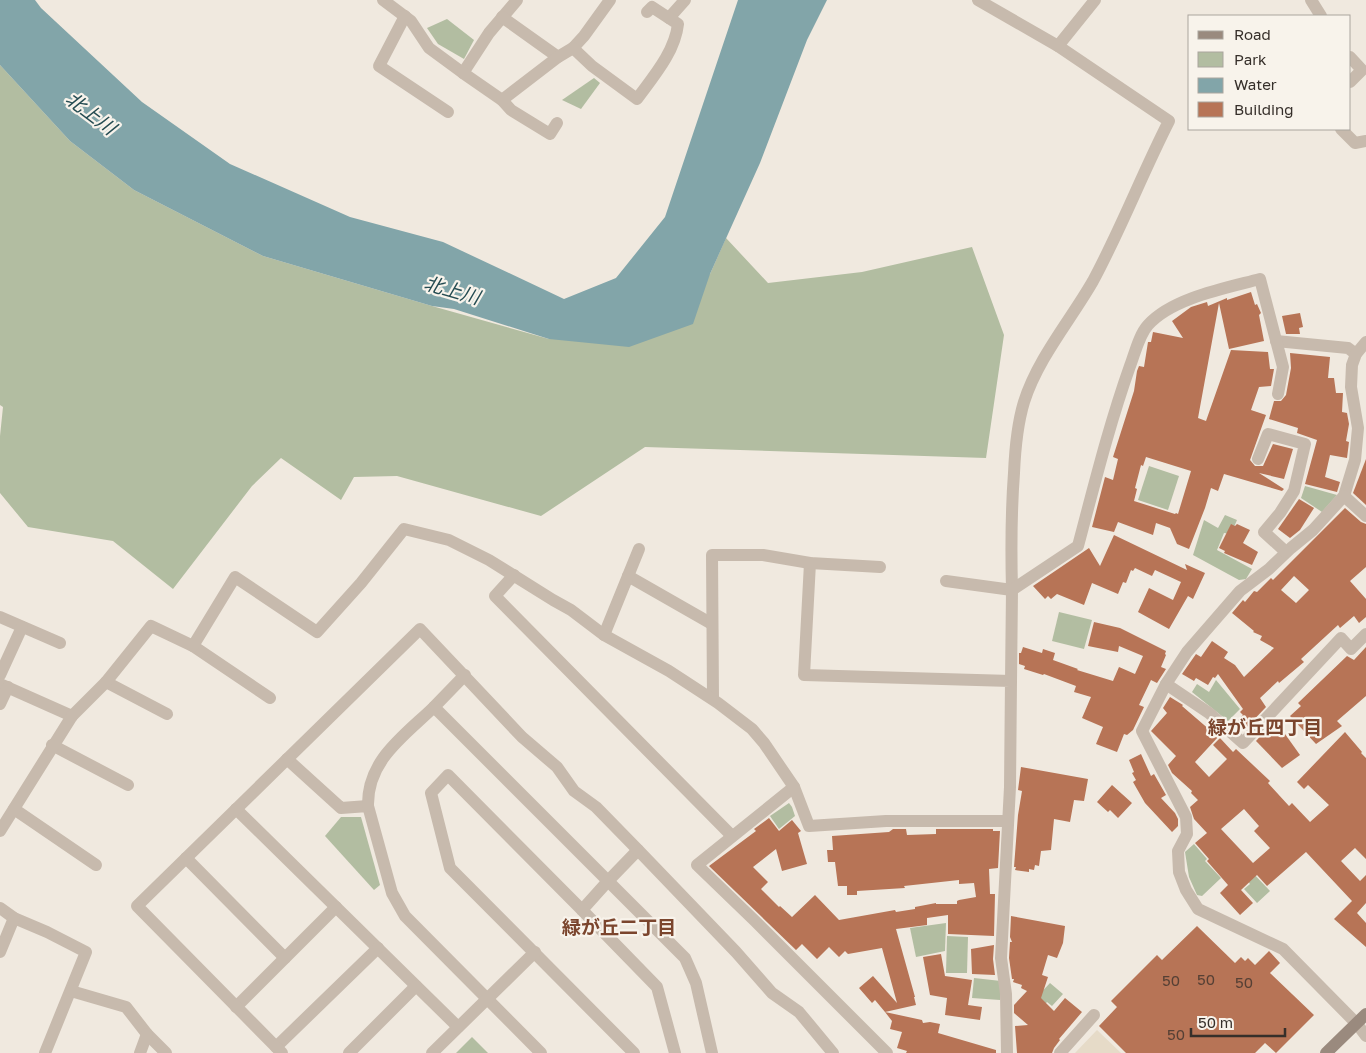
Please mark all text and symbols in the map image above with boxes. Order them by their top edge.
legend [1188,15,1351,130]
text: Road [1234,25,1271,43]
text: Park [1234,50,1267,68]
text: Water [1234,75,1277,93]
water label: 北上川 [62,86,123,140]
text: Building [1234,100,1294,118]
water label: 北上川 [422,271,485,309]
district label: 緑が丘四丁目 [1208,715,1322,738]
district label: 緑が丘二丁目 [562,915,676,938]
house number: 50 [1197,970,1215,988]
house number: 50 [1162,971,1180,989]
house number: 50 [1235,973,1253,991]
scale bar [1191,1006,1285,1038]
text: 50 m [1198,1013,1233,1031]
house number: 50 [1167,1025,1185,1043]

